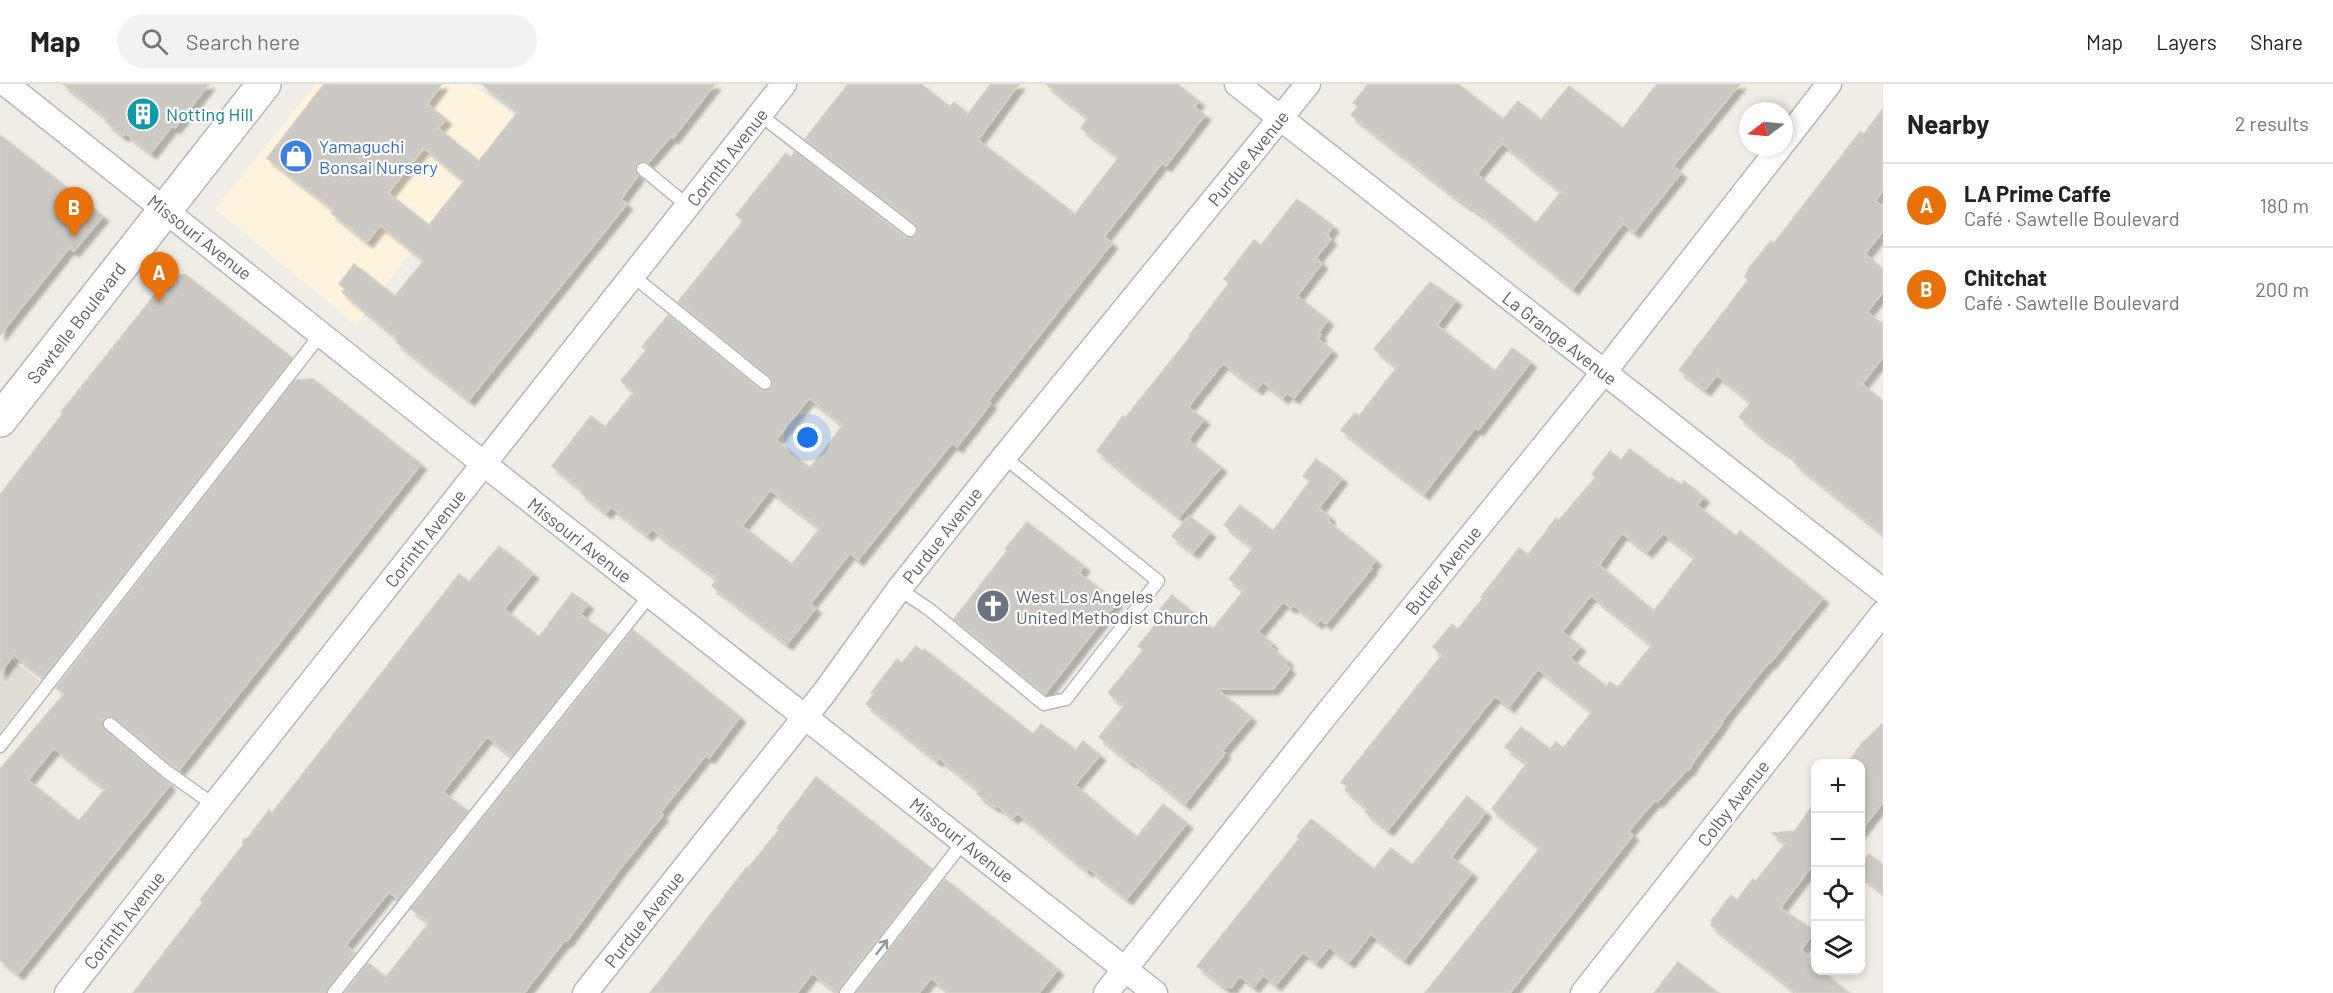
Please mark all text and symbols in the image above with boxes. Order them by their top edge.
search box [117,14,537,68]
text: Map [30,24,81,58]
icon: search [138,25,171,58]
text: Search here [186,28,300,54]
text: Map [2086,29,2123,54]
text: Layers [2156,29,2217,54]
text: Share [2250,29,2303,54]
building icon: Notting Hill [125,96,161,132]
north arrow [1739,102,1793,156]
place label: Notting Hill [166,103,253,125]
street label: Corinth Avenue [682,103,772,211]
street label: Purdue Avenue [1203,106,1293,210]
text: Nearby [1907,108,1989,139]
text: 2 results [2235,111,2309,135]
place label: Yamaguchi Bonsai Nursery [319,135,438,178]
shop icon: Yamaguchi Bonsai Nursery [278,138,314,174]
text: LA Prime Caffe [1964,180,2111,206]
pin: B [54,188,94,237]
street label: Missouri Avenue [144,190,256,284]
text: A [1920,193,1933,217]
text: 180 m [2260,193,2309,217]
text: Café · Sawtelle Boulevard [1964,206,2180,230]
pin: A [140,252,178,302]
street label: Sawtelle Boulevard [22,258,130,388]
text: Chitchat [1964,264,2047,290]
text: B [1920,277,1933,301]
text: 200 m [2255,277,2309,301]
street label: La Grange Avenue [1498,286,1622,390]
text: Café · Sawtelle Boulevard [1964,290,2180,314]
your location [793,423,822,452]
street label: Purdue Avenue [897,482,987,588]
street label: Corinth Avenue [380,484,470,592]
street label: Missouri Avenue [524,493,636,587]
street label: Butler Avenue [1400,521,1486,619]
place label: West Los Angeles United Methodist Church [1016,585,1209,628]
church icon: West Los Angeles United Methodist Church [975,588,1011,624]
street label: Colby Avenue [1692,755,1774,851]
map controls [1811,759,1865,975]
button: + [1811,759,1865,813]
street label: Missouri Avenue [906,793,1018,887]
button: − [1811,813,1865,867]
street label: Corinth Avenue [79,866,169,974]
street label: Purdue Avenue [599,866,689,972]
button: locate [1811,867,1865,921]
button: layers [1811,921,1865,975]
one-way arrow [875,939,888,955]

